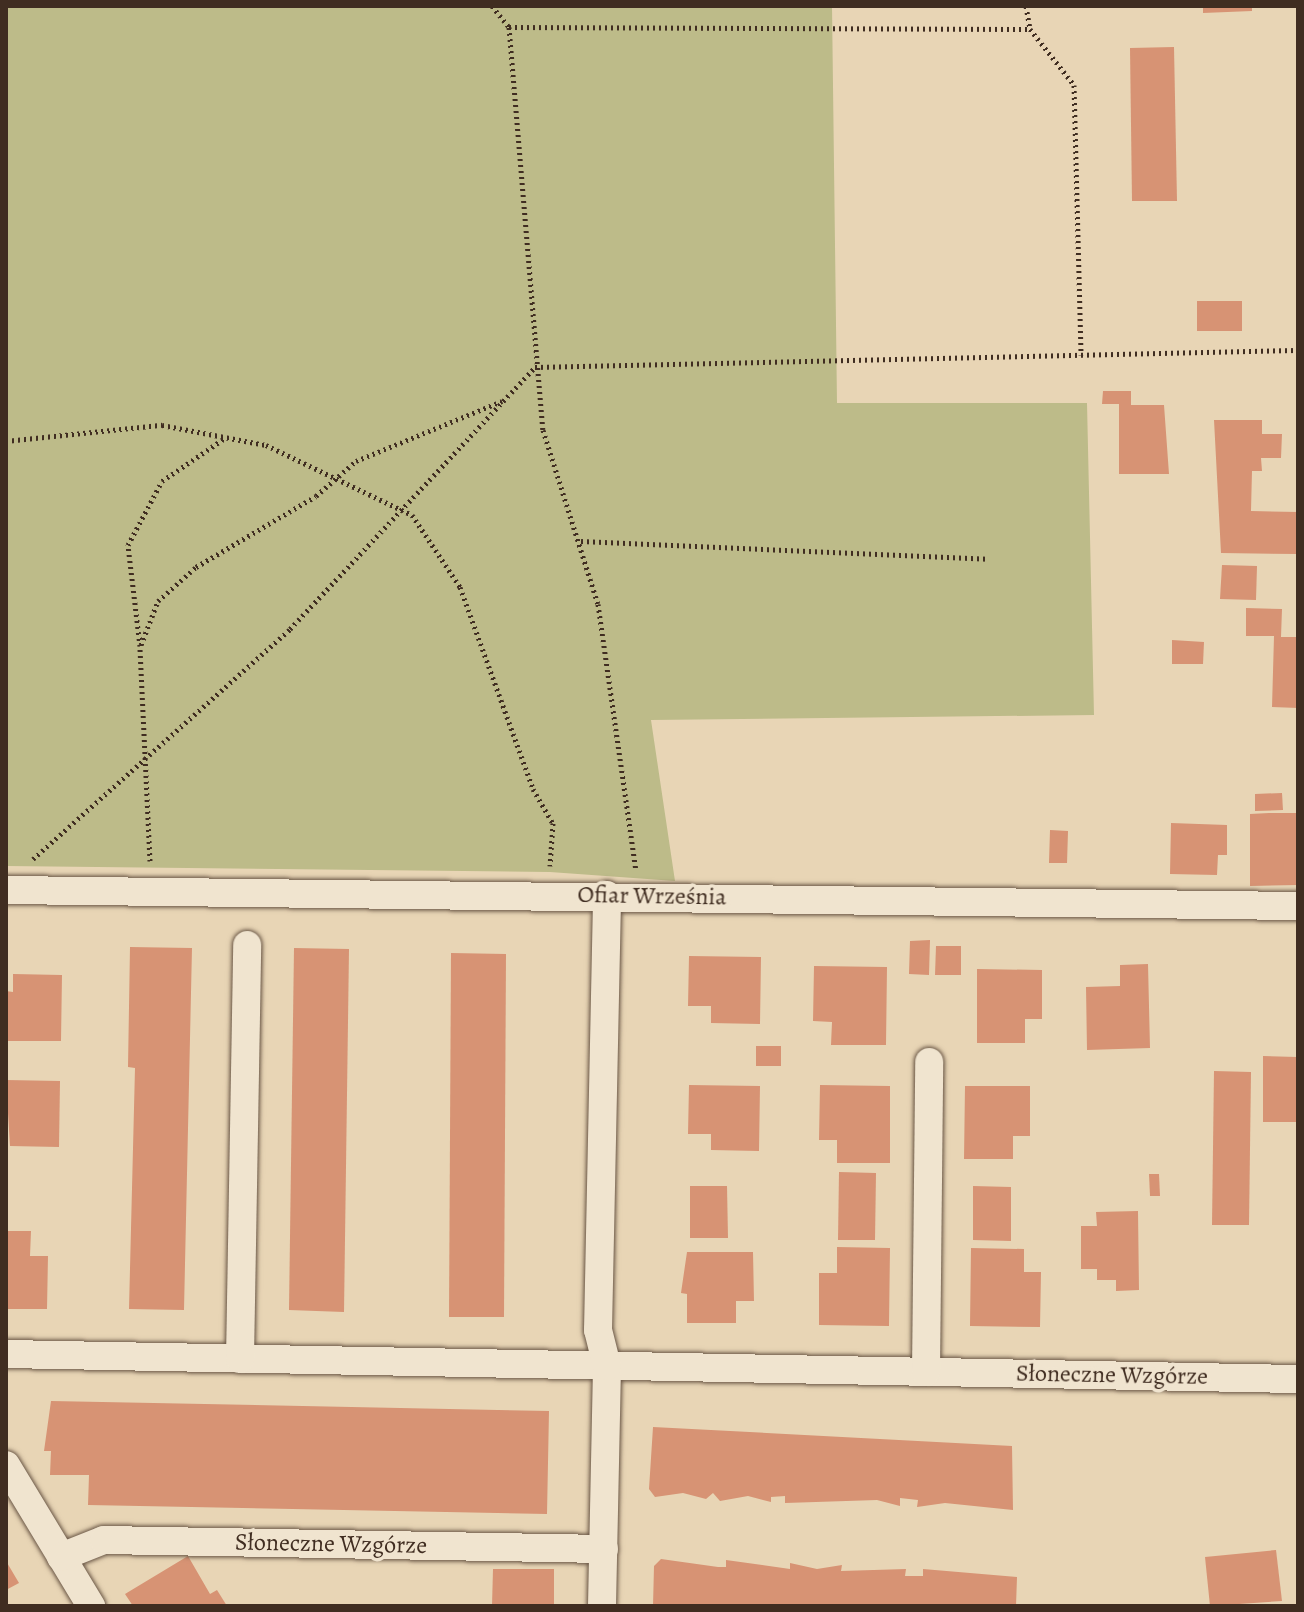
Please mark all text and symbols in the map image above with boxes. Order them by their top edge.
street label: Ofiar Września [577,880,727,912]
street label: Słoneczne Wzgórze [1016,1359,1208,1391]
street label: Słoneczne Wzgórze [235,1528,427,1560]

